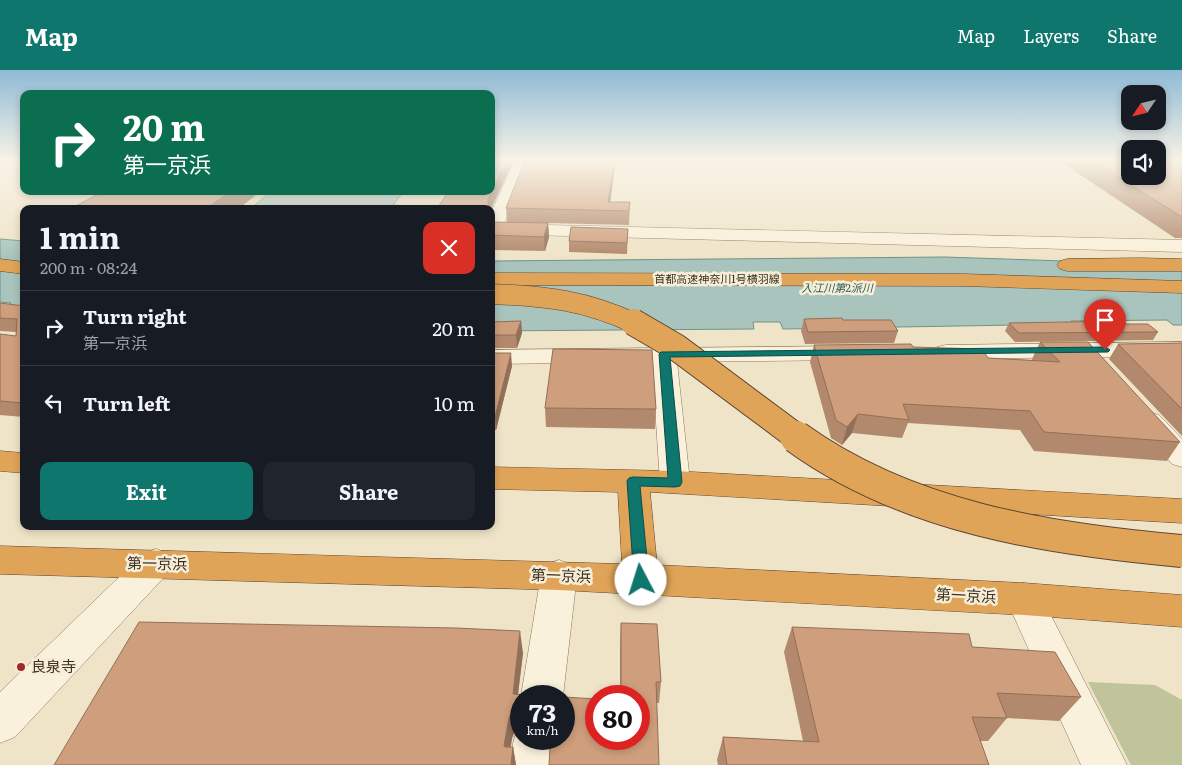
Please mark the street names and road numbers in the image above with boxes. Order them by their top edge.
street label: 首都高速神奈川1号横羽線 [654,270,780,286]
street label: 第一京浜 [127,550,187,575]
street label: 第一京浜 [531,562,591,587]
street label: 第一京浜 [936,581,997,608]

